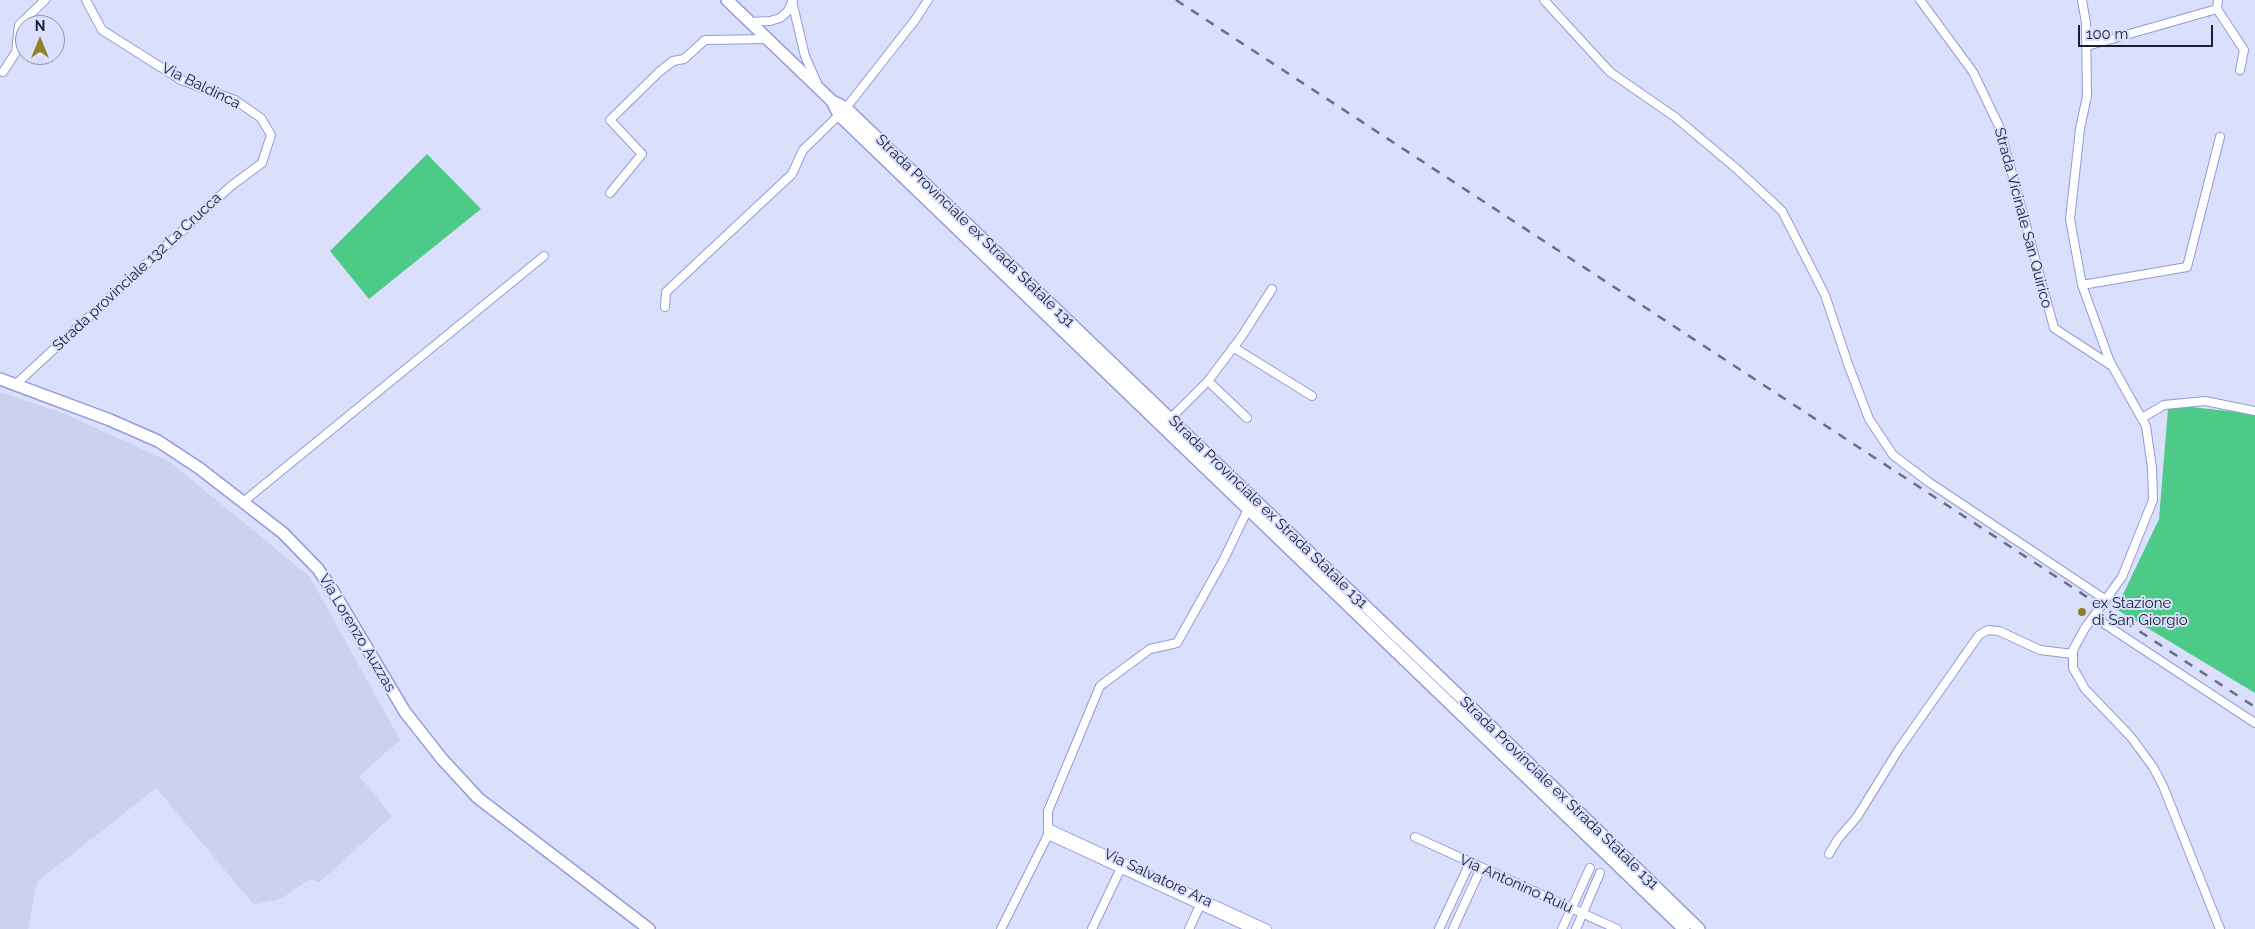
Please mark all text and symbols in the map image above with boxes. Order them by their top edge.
north arrow [15,15,65,65]
scale bar [2080,15,2215,47]
text: N [35,18,45,34]
text: 100 m [2086,25,2128,43]
street label: Via Baldinca [159,59,243,113]
street label: Strada Vicinale San Quirico [1990,126,2056,310]
street label: Strada Provinciale ex Strada Statale 131 [872,131,1078,331]
street label: Strada provinciale 132 La Crucca [49,189,225,355]
street label: Strada Provinciale ex Strada Statale 131 [1165,412,1371,612]
street label: Via Lorenzo Auzzas [315,571,399,695]
place label: ex Stazione di San Giorgio [2092,594,2188,629]
marker: ex Stazione di San Giorgio [2076,606,2088,618]
street label: Strada Provinciale ex Strada Statale 131 [1456,693,1662,893]
street label: Via Salvatore Ara [1101,845,1215,911]
street label: Via Antonino Ruiu [1456,851,1576,917]

